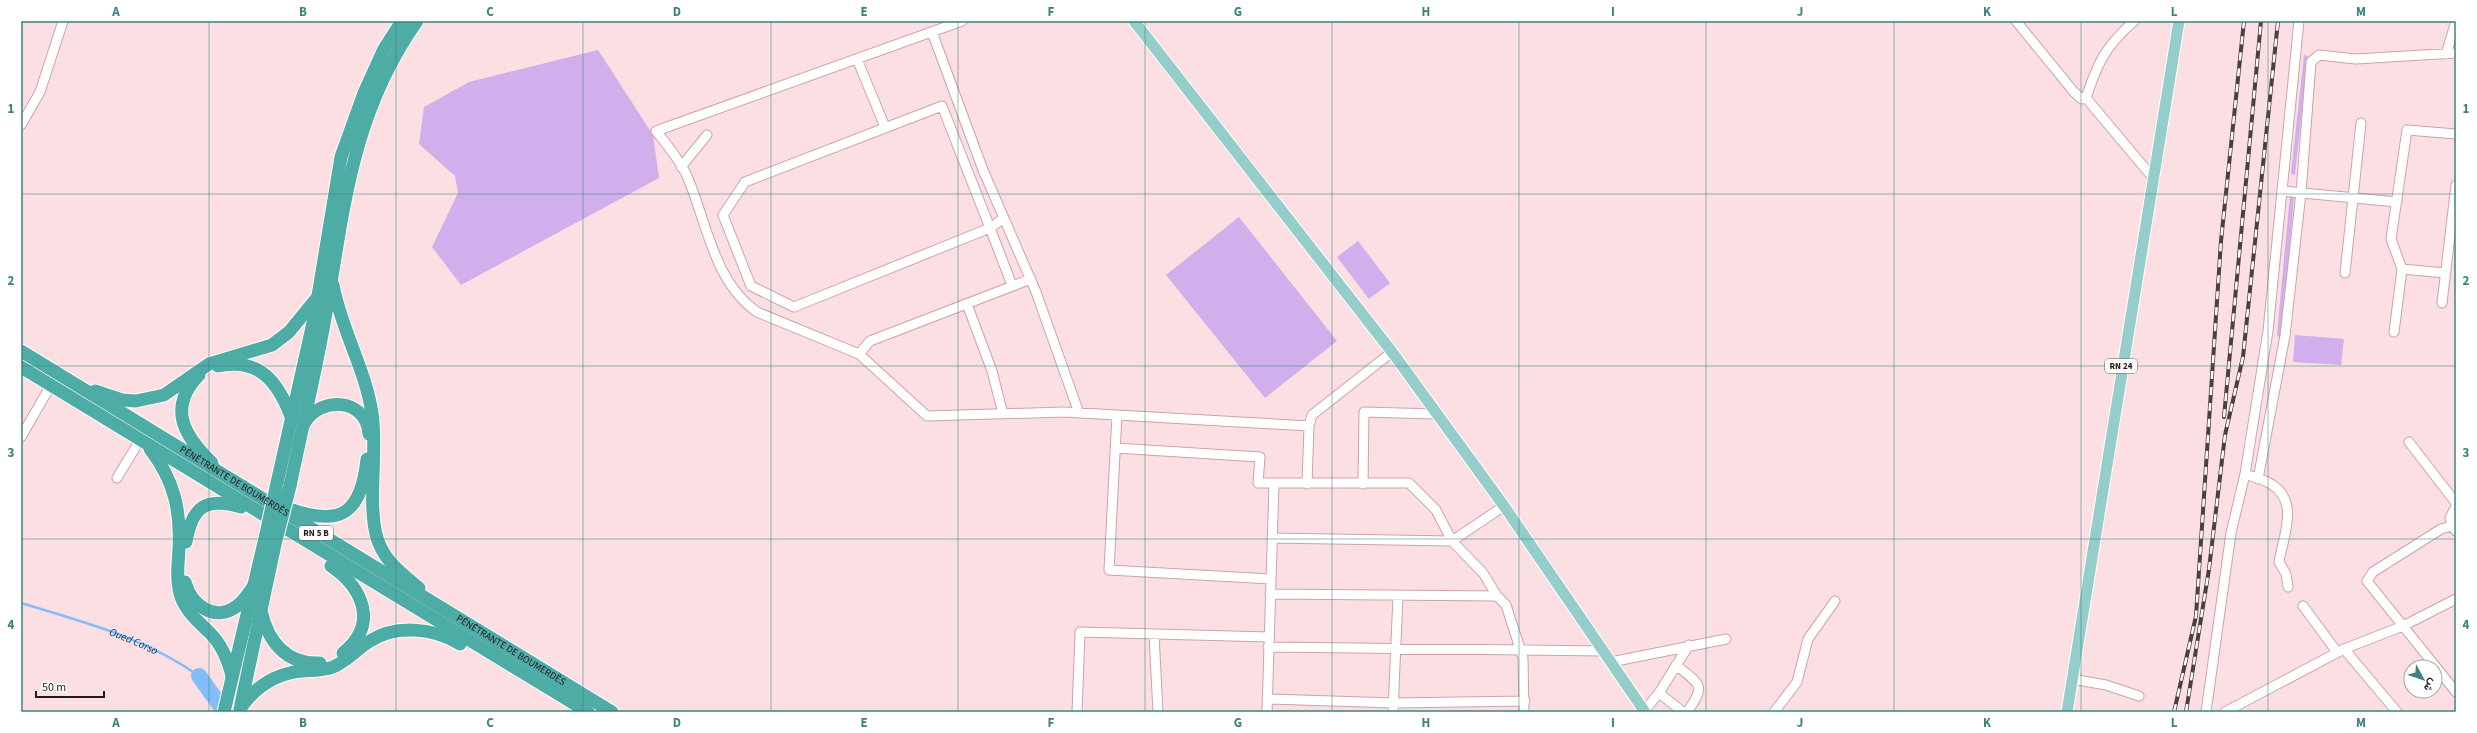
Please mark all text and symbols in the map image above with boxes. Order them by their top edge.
text: A [111,3,120,21]
text: B [299,3,307,21]
text: C [486,3,494,21]
text: D [673,3,681,21]
text: E [860,3,868,21]
text: F [1048,3,1055,21]
text: G [1234,3,1242,21]
text: H [1422,3,1430,21]
text: I [1611,3,1615,21]
text: J [1797,3,1803,21]
text: K [1983,3,1992,21]
text: L [2171,3,2178,21]
text: M [2356,3,2366,21]
text: 1 [8,100,15,118]
text: 1 [2463,100,2470,118]
text: 2 [8,272,15,290]
text: 2 [2463,272,2470,290]
road number: RN 24 [2105,359,2137,373]
street label: PÉNÉTRANTE DE BOUMERDÈS [177,443,292,520]
text: 3 [8,444,15,462]
text: 3 [2463,444,2470,462]
road number: RN 5 B [299,526,333,540]
street label: PÉNÉTRANTE DE BOUMERDÈS [454,611,568,689]
text: 4 [8,616,15,634]
text: 4 [2463,616,2470,634]
water label: Oued Corso [107,624,161,658]
north arrow [2403,659,2443,699]
scale bar [36,673,104,699]
text: ش [2420,675,2440,695]
text: 50 m [42,679,66,696]
text: A [111,714,120,732]
text: B [299,714,307,732]
text: C [486,714,494,732]
text: D [673,714,681,732]
text: E [860,714,868,732]
text: F [1048,714,1055,732]
text: G [1234,714,1242,732]
text: H [1422,714,1430,732]
text: I [1611,714,1615,732]
text: J [1797,714,1803,732]
text: K [1983,714,1992,732]
text: L [2171,714,2178,732]
text: M [2356,714,2366,732]

